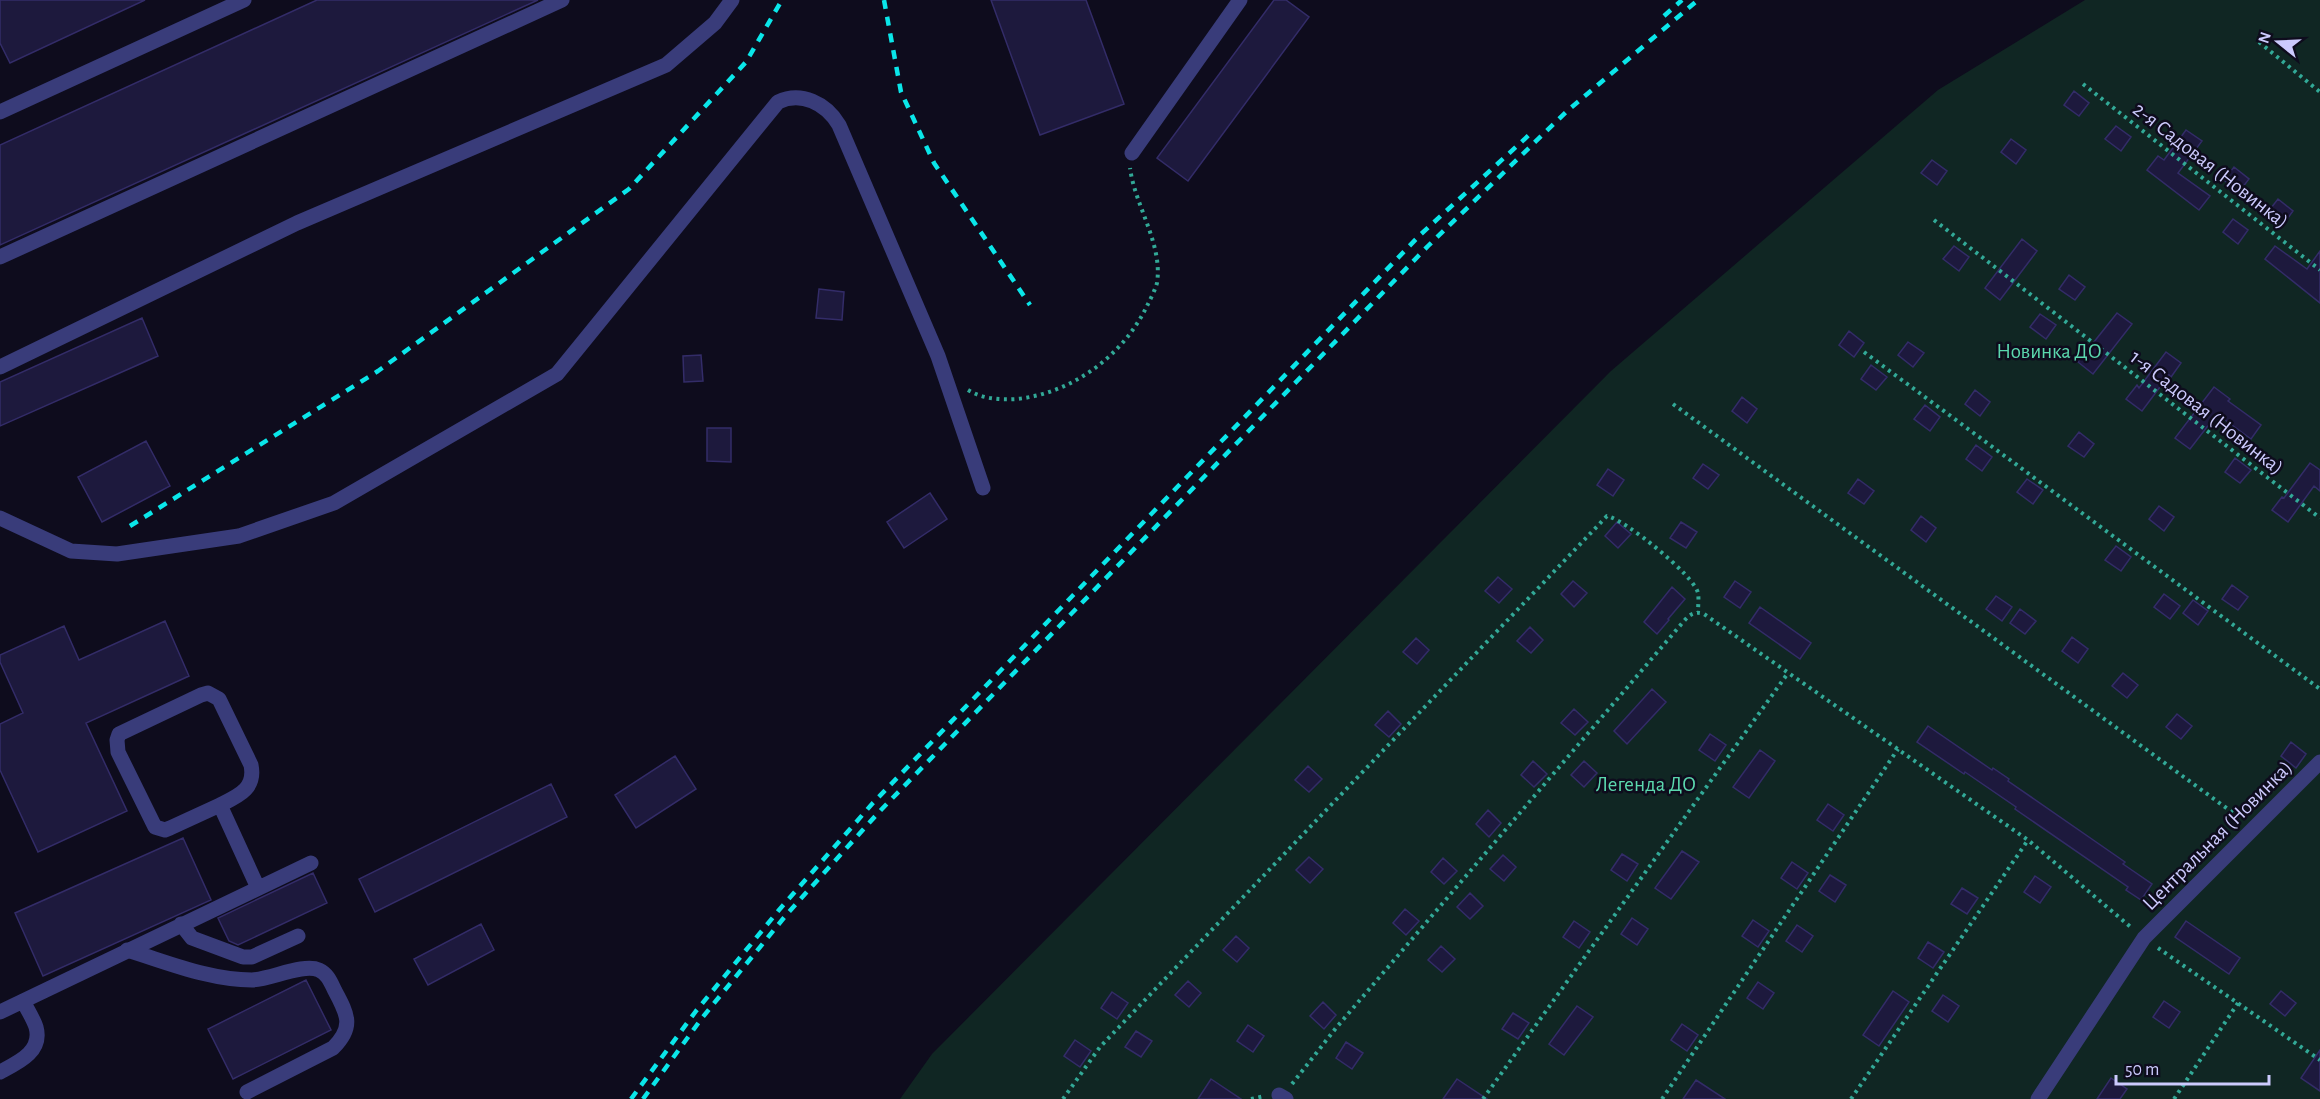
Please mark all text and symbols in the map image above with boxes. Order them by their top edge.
north arrow [2248,12,2308,72]
text: N [2255,30,2274,45]
street label: 2-я Садовая (Новинка) [2129,98,2292,232]
park label: Новинка ДО [1996,341,2102,362]
street label: 1-я Садовая (Новинка) [2126,346,2287,479]
street label: Центральная (Новинка) [2138,756,2296,914]
park label: Легенда ДО [1596,774,1696,795]
scale bar [2116,1048,2269,1086]
text: 50 m [2125,1061,2159,1079]

